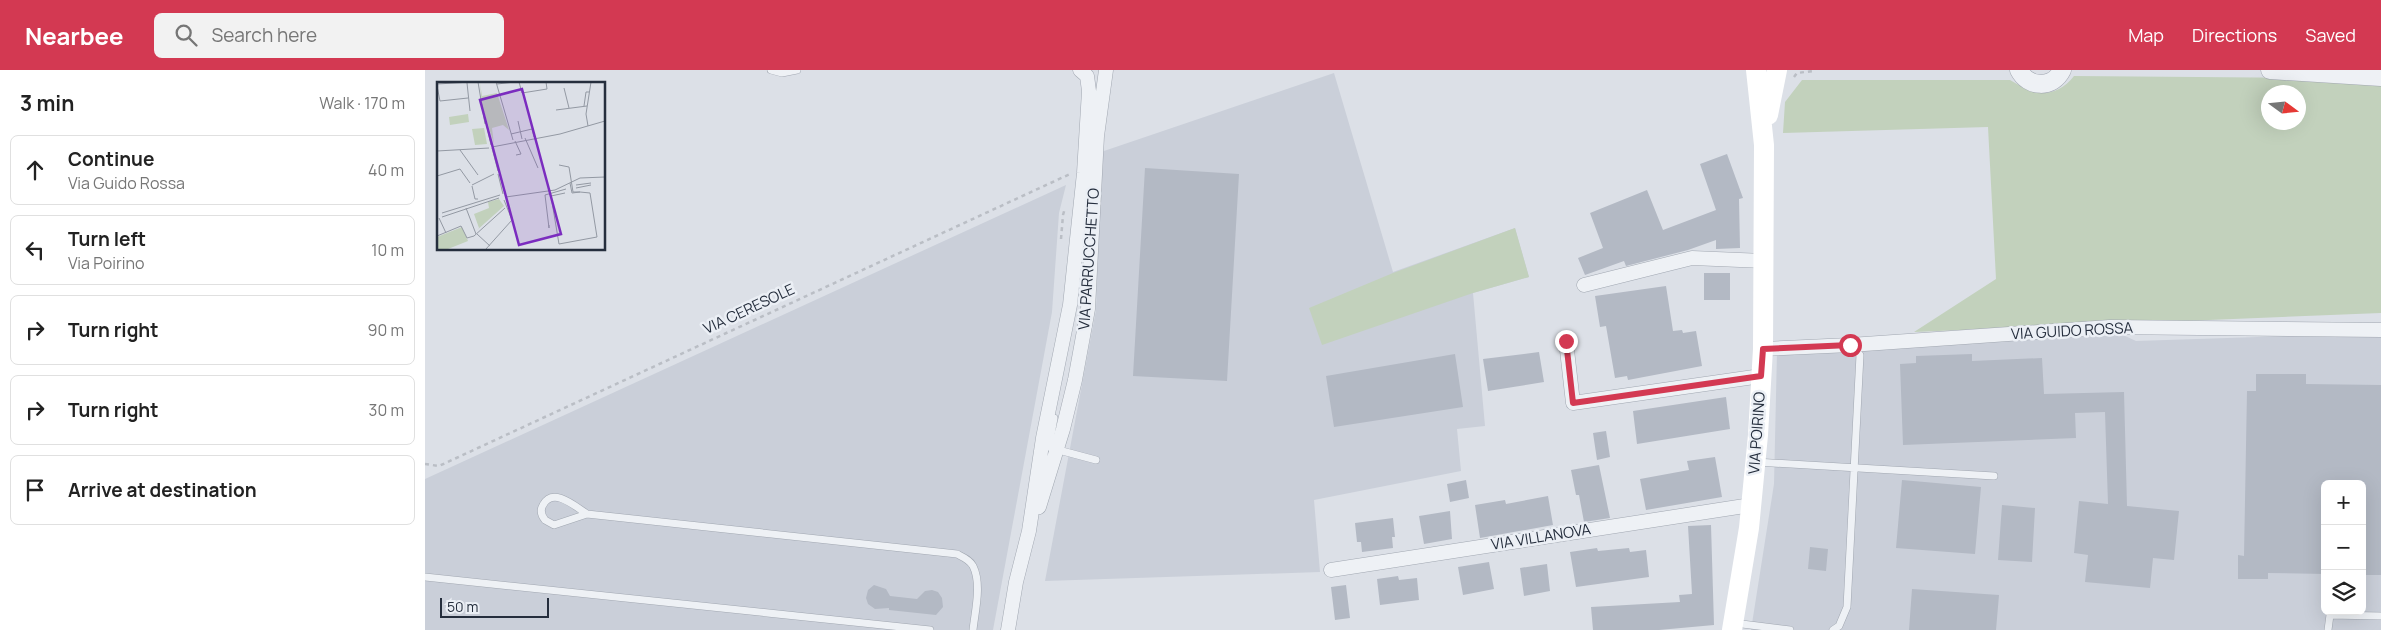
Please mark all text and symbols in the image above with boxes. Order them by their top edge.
search box [154,13,504,58]
text: Nearbee [25,19,124,52]
icon: search [172,21,200,49]
text: Search here [212,22,317,48]
text: Map [2128,23,2164,47]
text: Directions [2192,23,2277,47]
text: Saved [2305,23,2356,47]
inset map [437,82,605,250]
north arrow [2261,85,2306,130]
text: 3 min [20,89,74,117]
text: Walk · 170 m [319,92,405,114]
text: Continue [68,146,154,172]
icon: ahead [21,156,49,184]
text: 40 m [368,159,404,181]
text: Via Guido Rossa [68,172,185,194]
street label: VIA PARRUCCHETTO [1073,187,1104,331]
text: Turn left [68,226,146,252]
icon: left [21,236,49,264]
text: 10 m [371,239,404,261]
text: Via Poirino [68,252,144,274]
street label: VIA CERESOLE [700,278,798,339]
icon: right [21,316,49,344]
text: Turn right [68,317,158,343]
street label: VIA GUIDO ROSSA [2010,317,2134,344]
text: 90 m [368,319,404,341]
route end [1555,330,1578,353]
route start [1839,334,1862,357]
street label: VIA POIRINO [1743,391,1770,475]
icon: right [21,396,49,424]
text: Turn right [68,397,158,423]
text: 30 m [369,399,404,421]
icon: arrive [21,476,49,504]
text: Arrive at destination [68,477,257,503]
map controls [2321,480,2366,615]
button: + [2321,480,2366,525]
street label: VIA VILLANOVA [1490,518,1593,555]
button: − [2321,525,2366,570]
button: layers [2321,570,2366,615]
scale bar [440,595,549,618]
text: 50 m [447,597,478,616]

